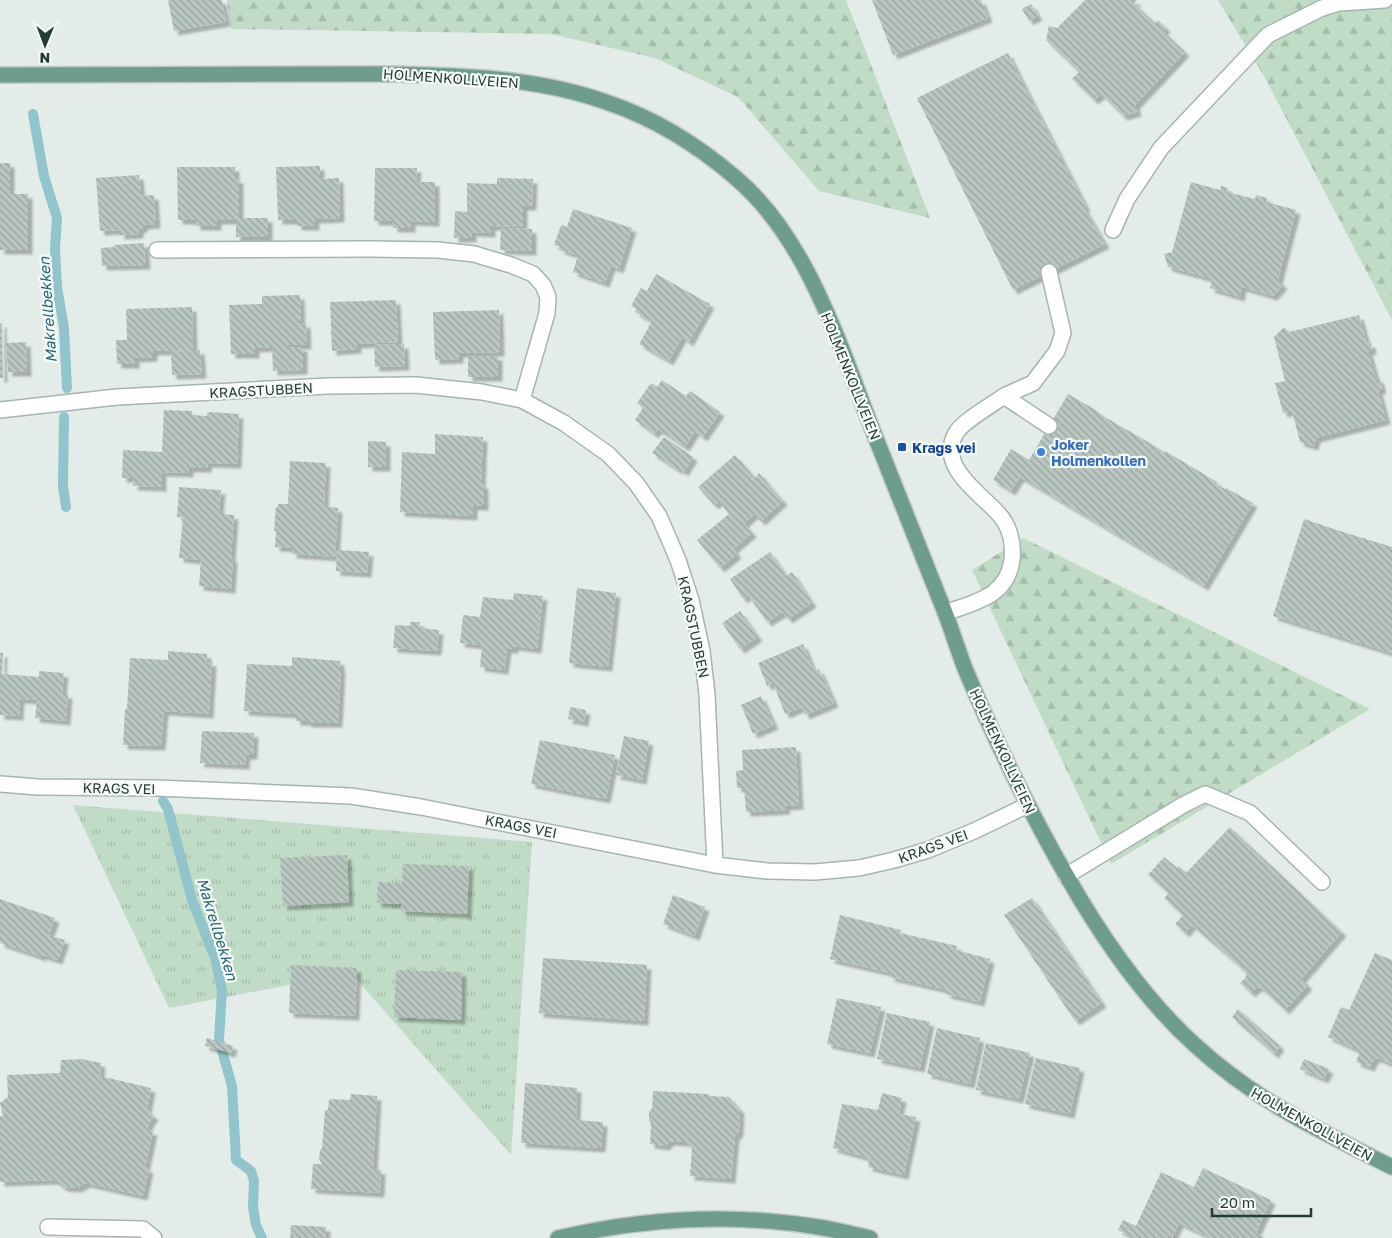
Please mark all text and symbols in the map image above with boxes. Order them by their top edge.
north arrow [20,20,70,70]
text: N [39,50,50,67]
street label: HOLMENKOLLVEIEN [383,65,519,91]
water label: Makrellbekken [34,256,60,364]
street label: HOLMENKOLLVEIEN [818,310,884,442]
street label: KRAGSTUBBEN [209,379,313,401]
place label: Joker Holmenkollen [1051,436,1146,469]
place label: Krags vei [912,439,976,456]
marker: Krags vei [896,441,908,453]
marker: Joker Holmenkollen [1035,446,1047,458]
street label: KRAGSTUBBEN [675,574,713,680]
street label: HOLMENKOLLVEIEN [967,686,1039,816]
street label: KRAGS VEI [82,779,156,797]
street label: KRAGS VEI [484,811,558,841]
street label: KRAGS VEI [896,826,970,866]
water label: Makrellbekken [194,876,242,983]
street label: HOLMENKOLLVEIEN [1248,1084,1376,1164]
scale bar [1212,1186,1311,1218]
text: 20 m [1220,1193,1255,1211]

